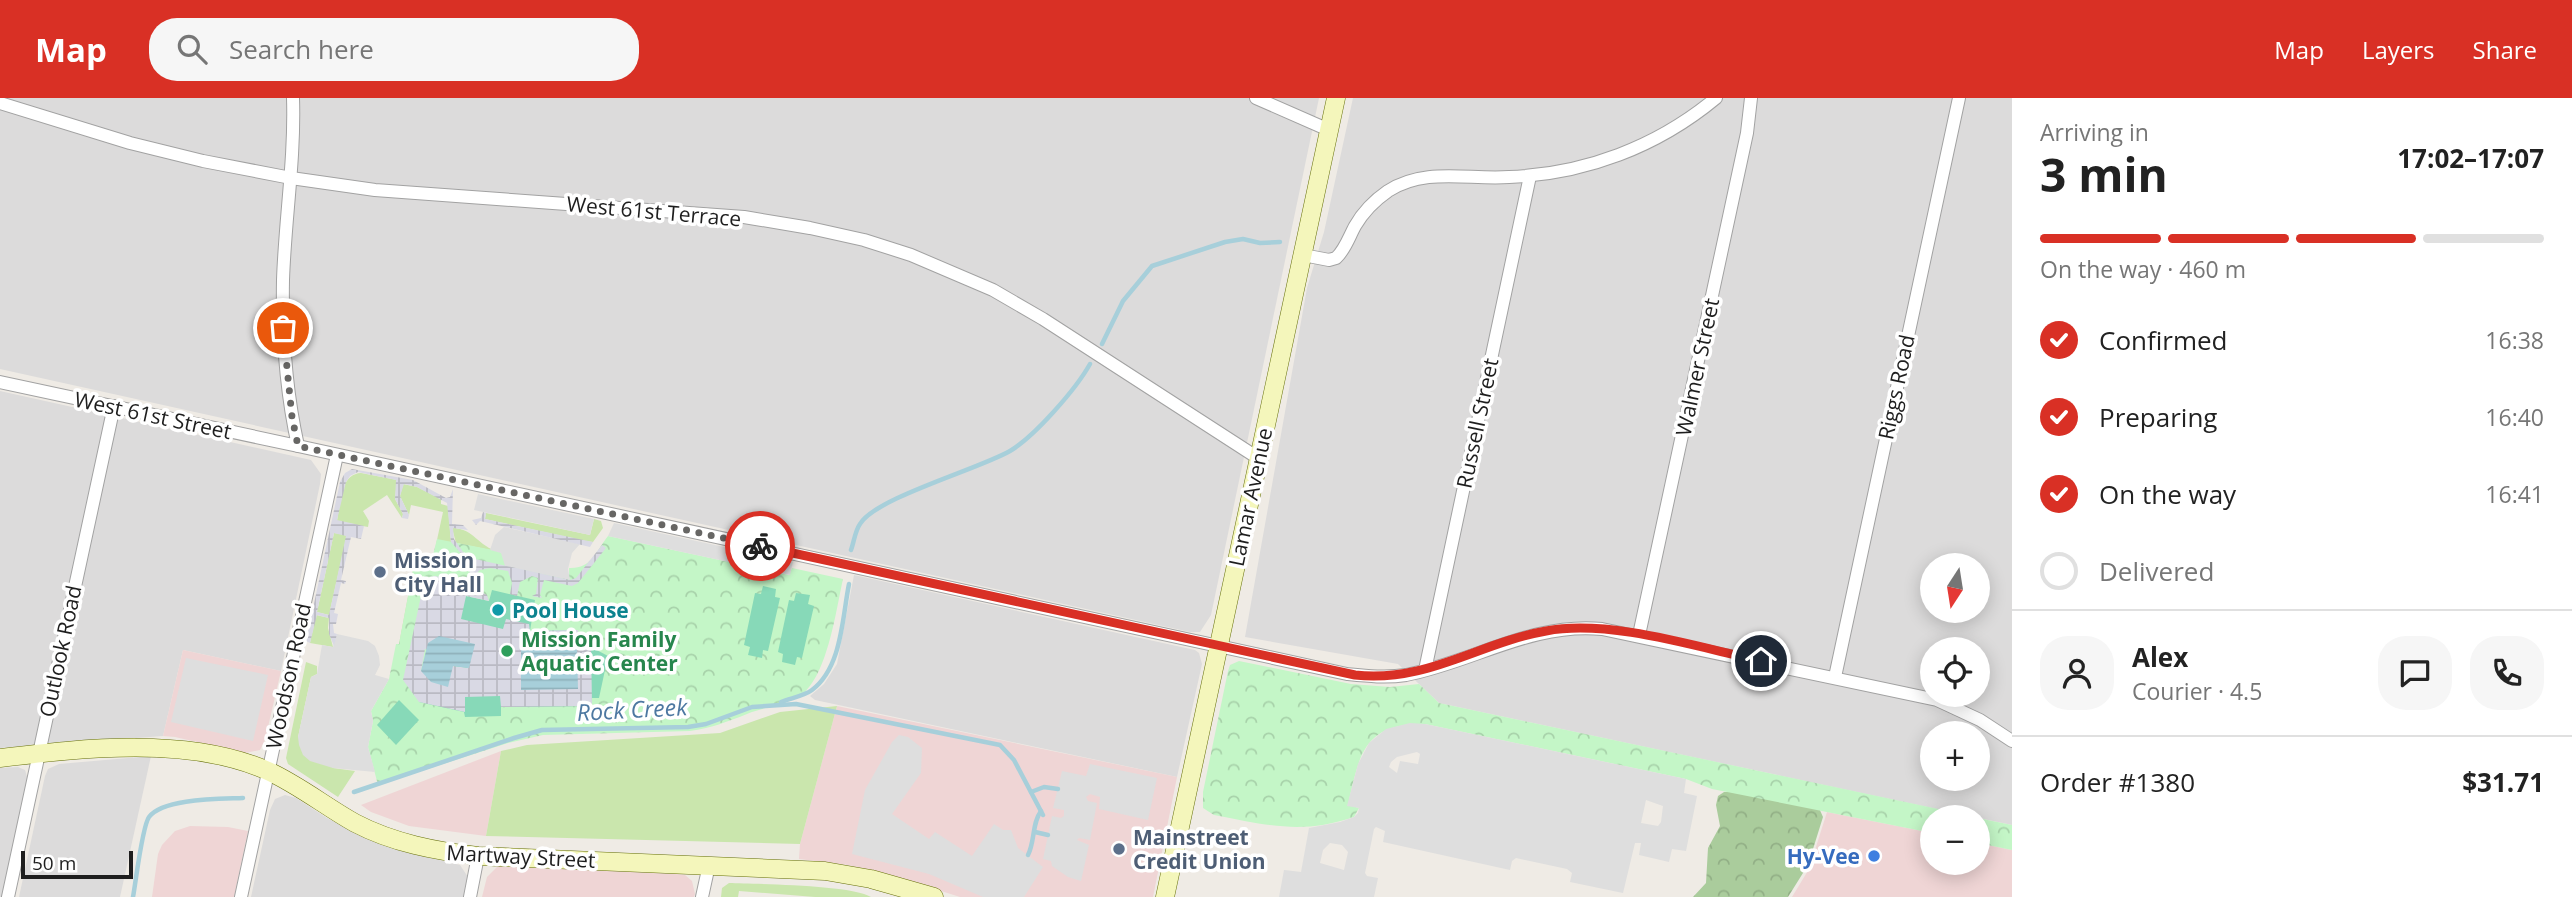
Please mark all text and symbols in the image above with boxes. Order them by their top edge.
search box [149,18,639,81]
text: Map [35,27,107,72]
icon: search [173,30,211,68]
text: Search here [229,31,374,67]
text: Map [2274,33,2324,66]
text: Layers [2362,33,2435,66]
text: Share [2473,33,2537,66]
text: Arriving in [2040,116,2149,148]
text: 17:02–17:07 [2397,140,2544,176]
text: 3 min [2040,143,2168,205]
street label: West 61st Terrace [566,189,742,233]
text: On the way · 460 m [2040,253,2246,285]
street label: Walmer Street [1669,295,1725,439]
pin [253,298,313,358]
icon: bag [264,309,302,347]
icon: check [2040,321,2078,359]
text: Confirmed [2099,322,2227,358]
text: 16:38 [2485,324,2544,356]
street label: Riggs Road [1871,332,1921,442]
street label: Russell Street [1450,355,1504,491]
street label: West 61st Street [72,385,234,445]
icon: check [2040,398,2078,436]
text: Preparing [2099,399,2217,435]
text: 16:40 [2485,401,2544,433]
street label: Lamar Avenue [1222,425,1278,569]
icon: check [2040,475,2078,513]
text: On the way [2099,476,2236,512]
text: 16:41 [2485,478,2544,510]
courier [725,511,795,581]
icon: bike [741,527,779,565]
place label: Mission City Hall [394,546,482,598]
north arrow [1920,553,1990,623]
map controls [1920,553,1990,875]
text: Delivered [2099,553,2214,589]
marker: Mission City Hall [372,564,388,580]
street label: Outlook Road [32,583,88,719]
place label: Pool House [512,596,629,624]
street label: Woodson Road [259,600,317,752]
marker: Pool House [490,602,506,618]
place label: Mission Family Aquatic Center [521,625,678,677]
pin [1731,631,1791,691]
button: person [2040,636,2114,710]
button: chat [2378,636,2452,710]
button: phone [2470,636,2544,710]
button: locate [1920,637,1990,707]
text: Alex [2132,639,2188,675]
icon: home [1742,642,1780,680]
marker: Mission Family Aquatic Center [499,643,515,659]
text: Courier · 4.5 [2132,675,2262,707]
water label: Rock Creek [576,690,689,728]
button: + [1920,721,1990,791]
text: Order #1380 [2040,764,2195,800]
text: $31.71 [2462,764,2544,800]
button: − [1920,805,1990,875]
place label: Mainstreet Credit Union [1133,823,1265,875]
street label: Martway Street [446,838,596,874]
marker: Mainstreet Credit Union [1111,841,1127,857]
place label: Hy-Vee [1787,842,1860,870]
scale bar [21,848,133,880]
marker: Hy-Vee [1866,848,1882,864]
text: 50 m [32,850,76,876]

